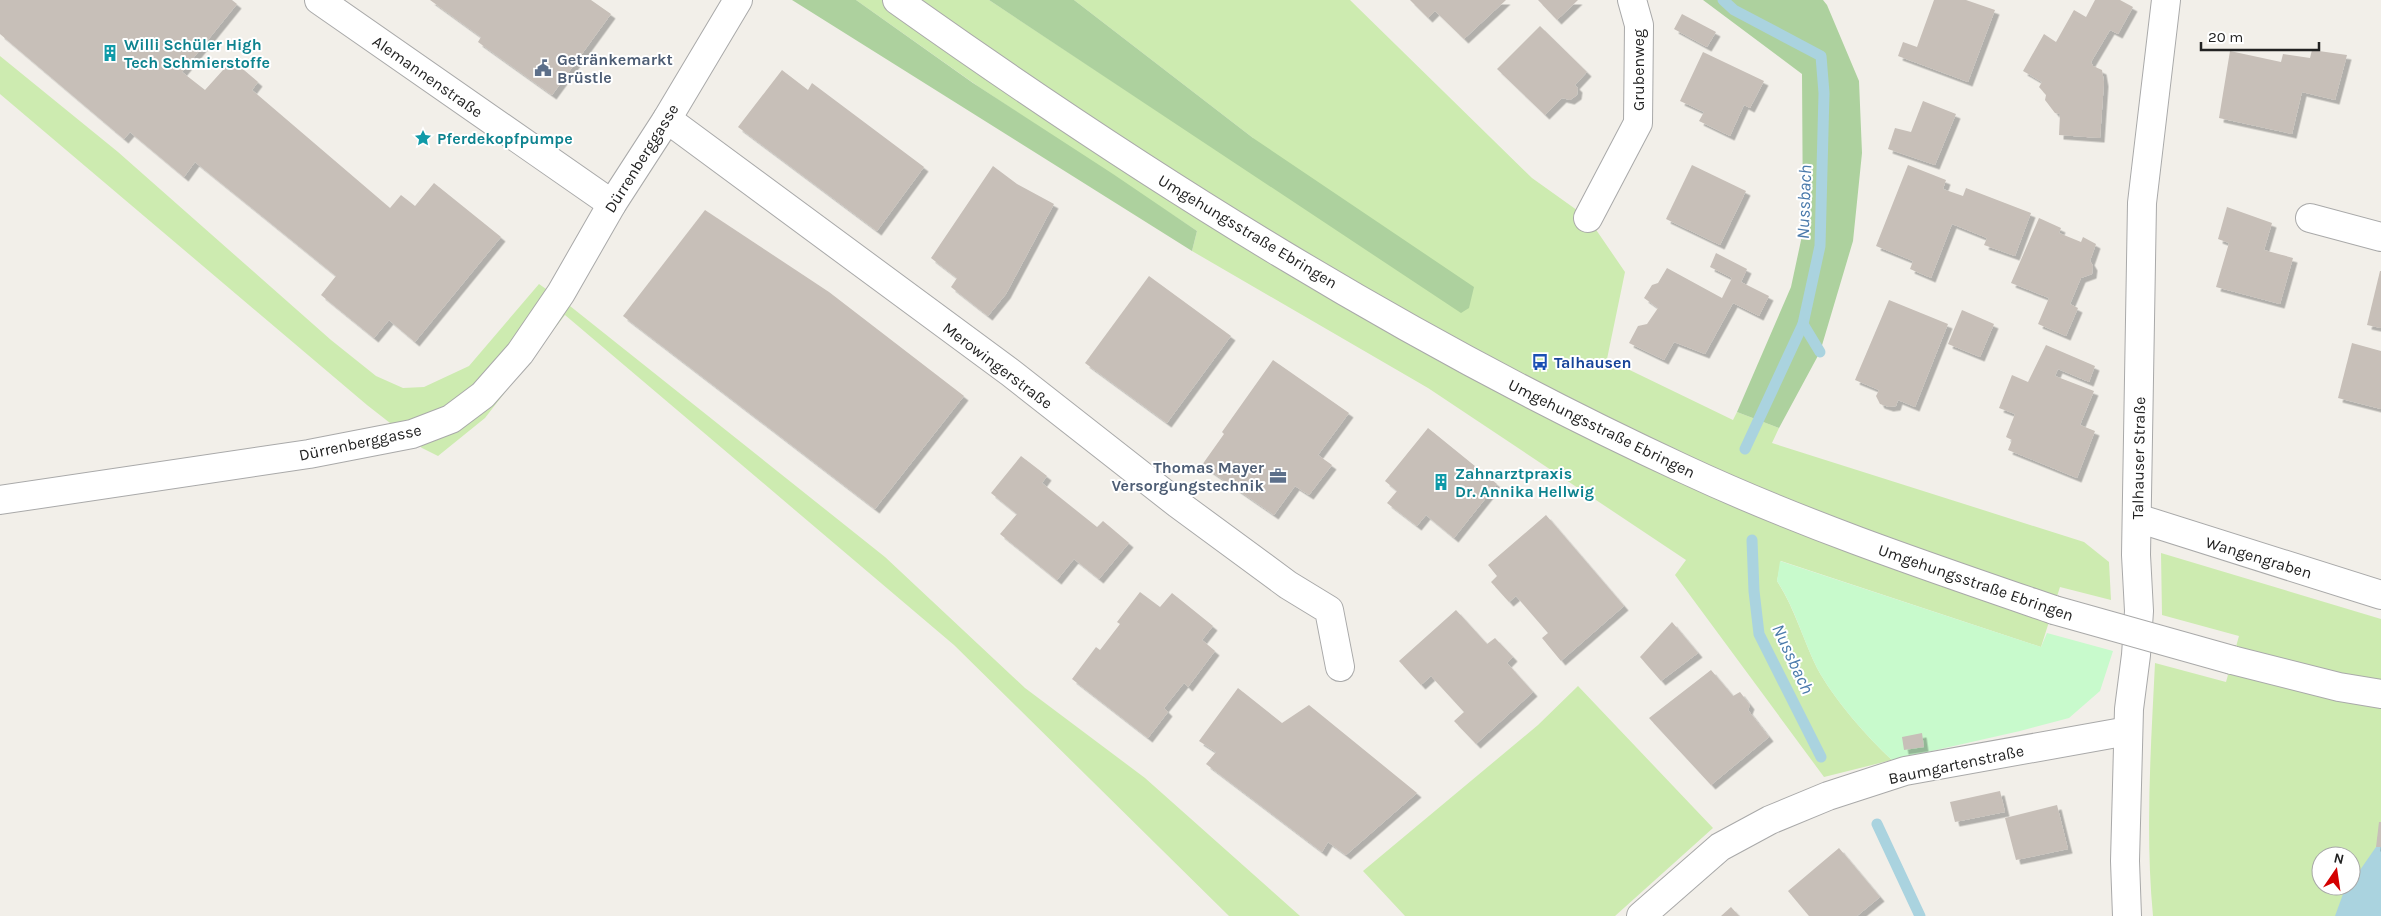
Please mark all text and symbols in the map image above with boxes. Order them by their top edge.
scale bar [2201,20,2318,52]
text: 20 m [2208,28,2243,46]
street label: Grubenweg [1629,29,1648,111]
street label: Alemannenstraße [369,31,486,121]
place label: Willi Schüler High Tech Schmierstoffe [124,35,270,72]
building icon: Willi Schüler High Tech Schmierstoffe [100,43,120,63]
place label: Getränkemarkt Brüstle [557,50,673,87]
public building icon: Getränkemarkt Brüstle [533,58,553,78]
street label: Dürrenberggasse [600,100,683,216]
place icon: Pferdekopfpumpe [413,128,433,148]
place label: Pferdekopfpumpe [437,129,573,148]
water label: Nussbach [1792,164,1816,240]
street label: Umgehungsstraße Ebringen [1155,170,1341,293]
street label: Merowingerstraße [939,318,1056,413]
bus stop icon: Talhausen [1530,352,1550,372]
place label: Talhausen [1554,353,1631,372]
street label: Umgehungsstraße Ebringen [1505,375,1698,482]
street label: Talhauser Straße [2128,397,2149,519]
street label: Dürrenberggasse [297,420,423,465]
place label: Thomas Mayer Versorgungstechnik [1112,458,1265,495]
place label: Zahnarztpraxis Dr. Annika Hellwig [1455,464,1594,501]
office icon: Thomas Mayer Versorgungstechnik [1268,466,1288,486]
building icon: Zahnarztpraxis Dr. Annika Hellwig [1431,472,1451,492]
street label: Wangengraben [2203,532,2314,583]
street label: Umgehungsstraße Ebringen [1876,540,2076,625]
water label: Nussbach [1767,621,1819,697]
street label: Baumgartenstraße [1887,741,2026,788]
north arrow [2311,846,2361,896]
text: N [2332,849,2346,868]

